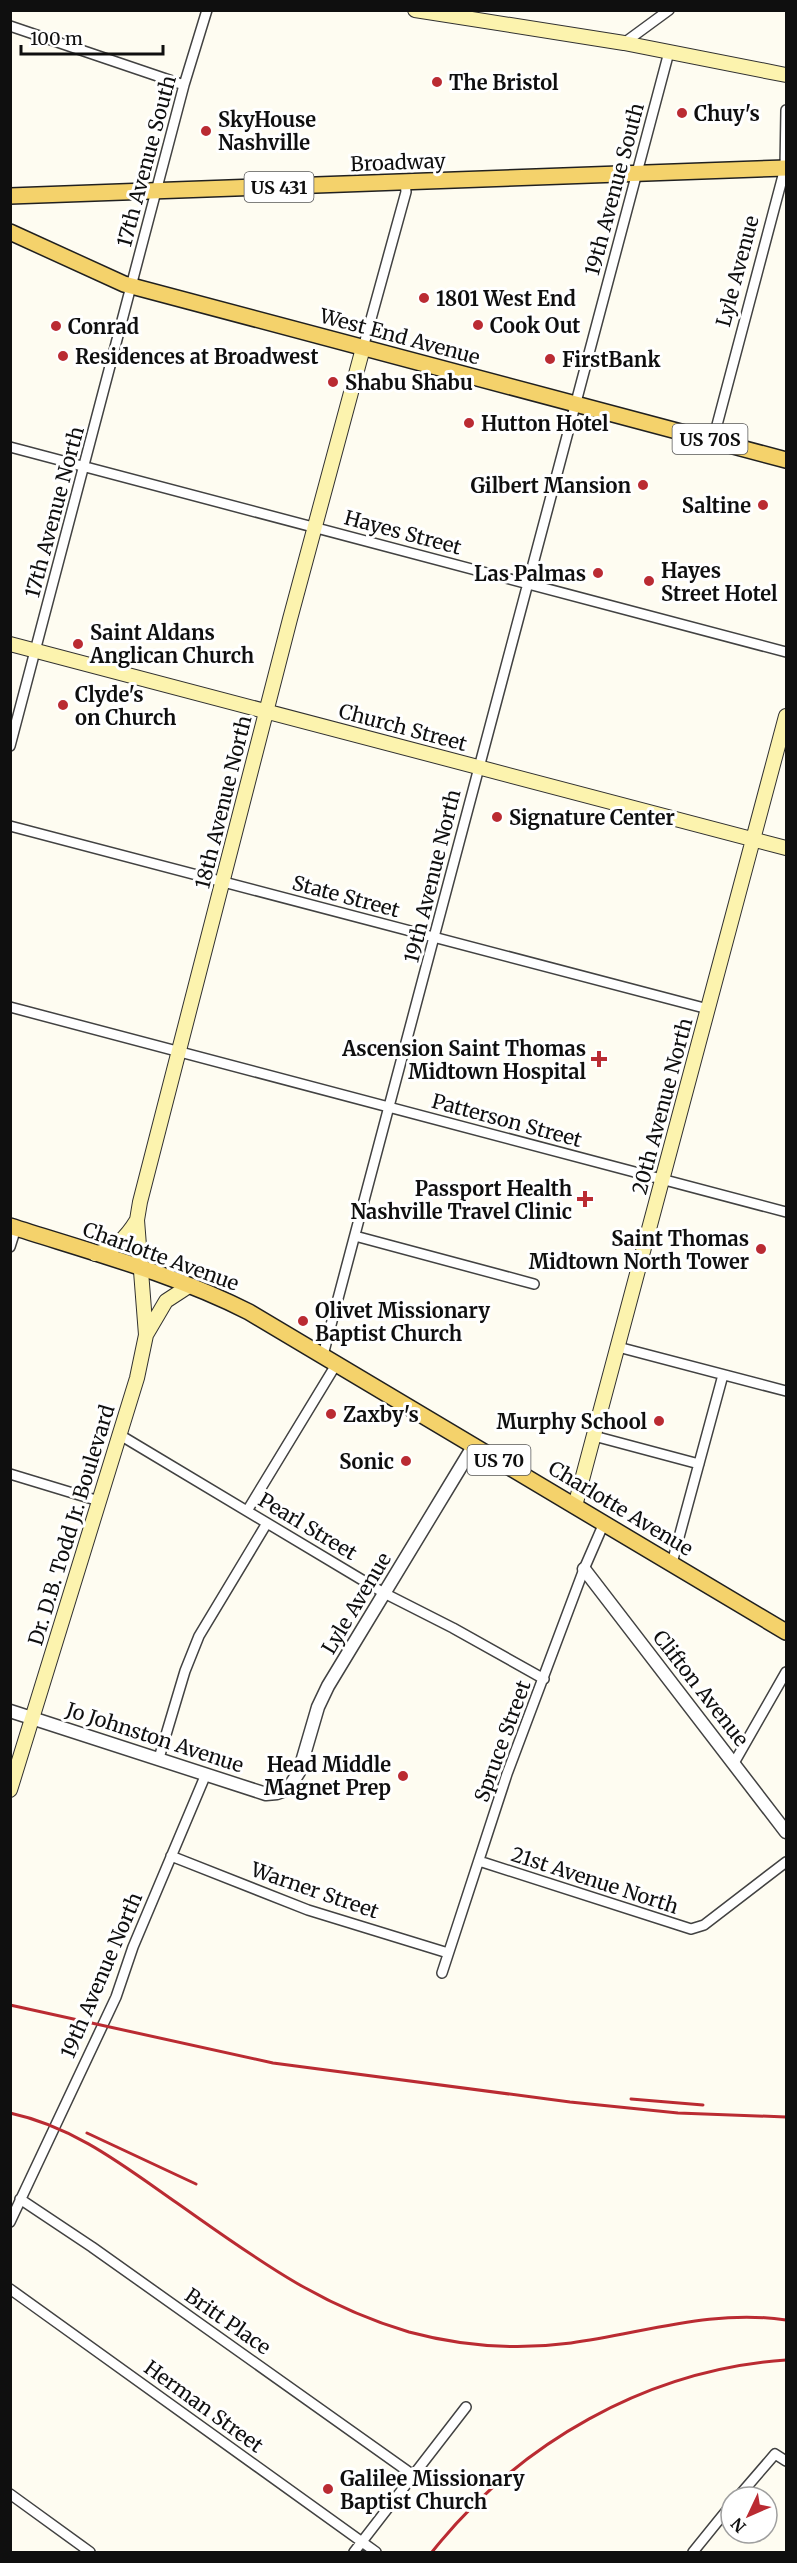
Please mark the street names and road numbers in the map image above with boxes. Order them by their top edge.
street label: 17th Avenue South [111,72,181,250]
street label: 19th Avenue South [579,100,649,278]
street label: Broadway [350,148,446,176]
road number: US 431 [244,172,314,202]
street label: Lyle Avenue [710,213,764,329]
street label: West End Avenue [316,302,483,369]
street label: 17th Avenue North [19,424,89,600]
road number: US 70S [672,424,748,454]
street label: Hayes Street [342,504,464,560]
street label: Church Street [336,698,470,756]
street label: 18th Avenue North [189,713,257,891]
street label: 19th Avenue North [398,787,466,965]
street label: State Street [290,870,403,922]
street label: 20th Avenue North [626,1015,698,1197]
street label: Patterson Street [429,1088,585,1152]
street label: Charlotte Avenue [80,1216,242,1296]
street label: Dr. D.B. Todd Jr. Boulevard [22,1402,120,1648]
road number: US 70 [468,1445,530,1475]
street label: Charlotte Avenue [544,1455,698,1561]
street label: Pearl Street [254,1487,362,1565]
street label: Lyle Avenue [316,1548,396,1658]
street label: Clifton Avenue [648,1625,754,1751]
street label: Spruce Street [468,1677,536,1805]
street label: Jo Johnston Avenue [62,1696,247,1777]
street label: 21st Avenue North [508,1841,682,1919]
street label: Warner Street [247,1856,382,1924]
street label: 19th Avenue North [55,1888,147,2062]
street label: Britt Place [180,2282,276,2360]
street label: Herman Street [140,2354,269,2458]

